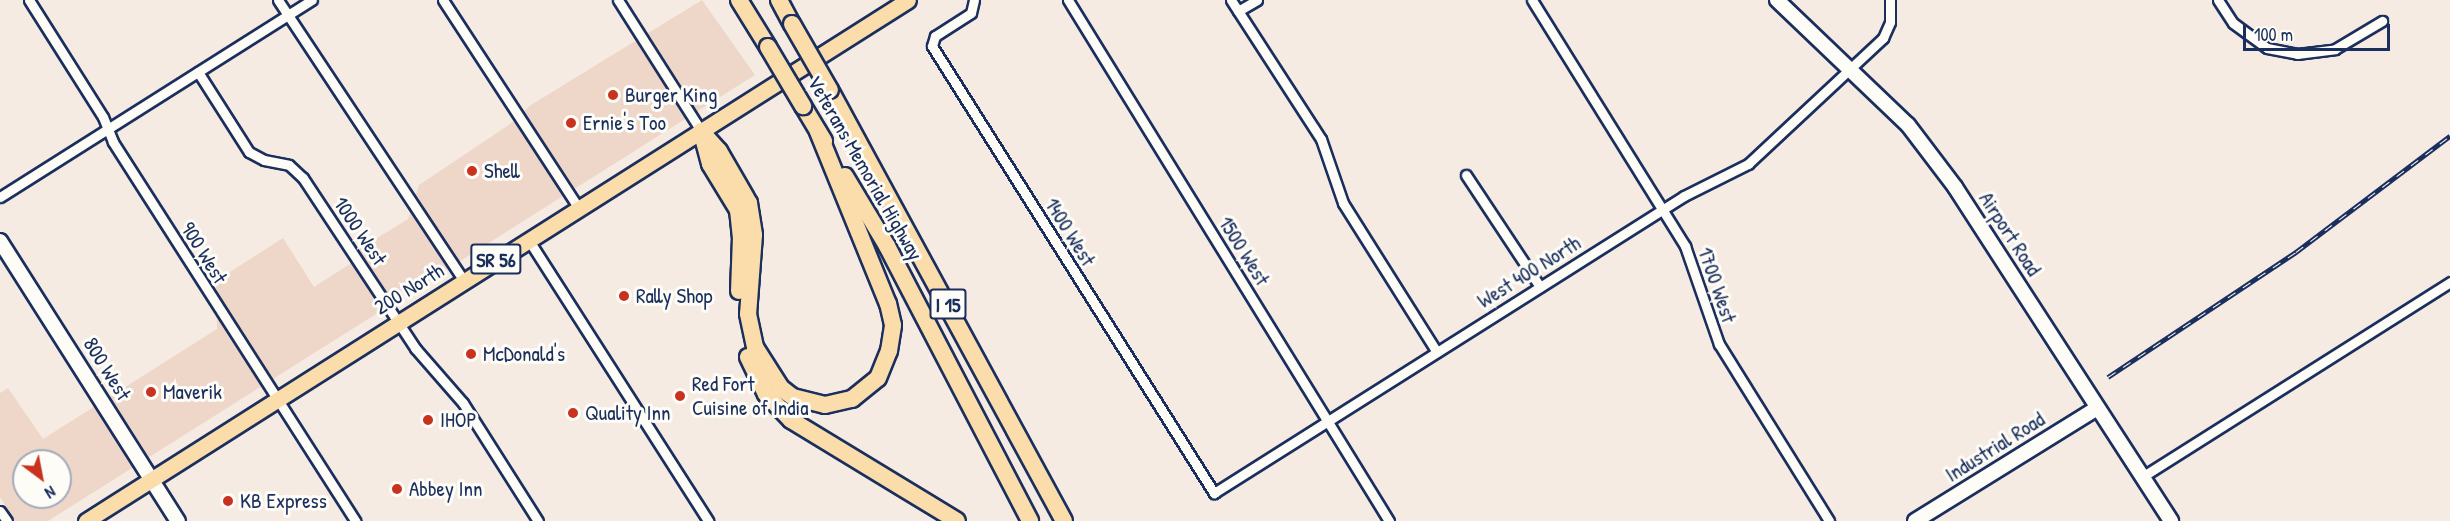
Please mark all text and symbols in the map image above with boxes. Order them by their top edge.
scale bar [2246,12,2393,50]
text: 100 m [2254,22,2293,47]
street label: Veterans Memorial Highway [802,71,928,265]
place label: Burger King [625,82,717,108]
marker: Burger King [606,88,620,102]
place label: Ernie's Too [583,110,666,136]
marker: Ernie's Too [564,116,578,130]
place label: Shell [484,158,520,184]
marker: Shell [465,164,479,178]
street label: Airport Road [1974,187,2046,281]
street label: 1000 West [328,192,392,270]
street label: 1400 West [1039,193,1101,271]
street label: 1500 West [1213,212,1275,290]
street label: 900 West [175,218,233,288]
street label: West 400 North [1473,230,1585,314]
road number: SR 56 [469,242,523,276]
street label: 1700 West [1692,244,1742,326]
street label: 200 North [370,258,448,320]
place label: Rally Shop [636,283,712,309]
road number: I 15 [928,287,968,321]
marker: Rally Shop [617,289,631,303]
street label: 800 West [78,333,136,405]
place label: McDonald's [483,341,565,367]
marker: McDonald's [464,347,478,361]
place label: Red Fort Cuisine of India [692,371,808,421]
place label: Maverik [163,379,222,405]
marker: Maverik [144,385,158,399]
marker: Red Fort Cuisine of India [673,389,687,403]
place label: Quality Inn [585,400,671,426]
marker: Quality Inn [566,406,580,420]
place label: IHOP [440,407,477,433]
street label: Industrial Road [1941,407,2049,487]
marker: IHOP [421,413,435,427]
north arrow [12,449,72,509]
place label: Abbey Inn [409,476,483,502]
text: N [41,481,60,504]
marker: Abbey Inn [390,482,404,496]
place label: KB Express [240,488,327,514]
marker: KB Express [221,494,235,508]

